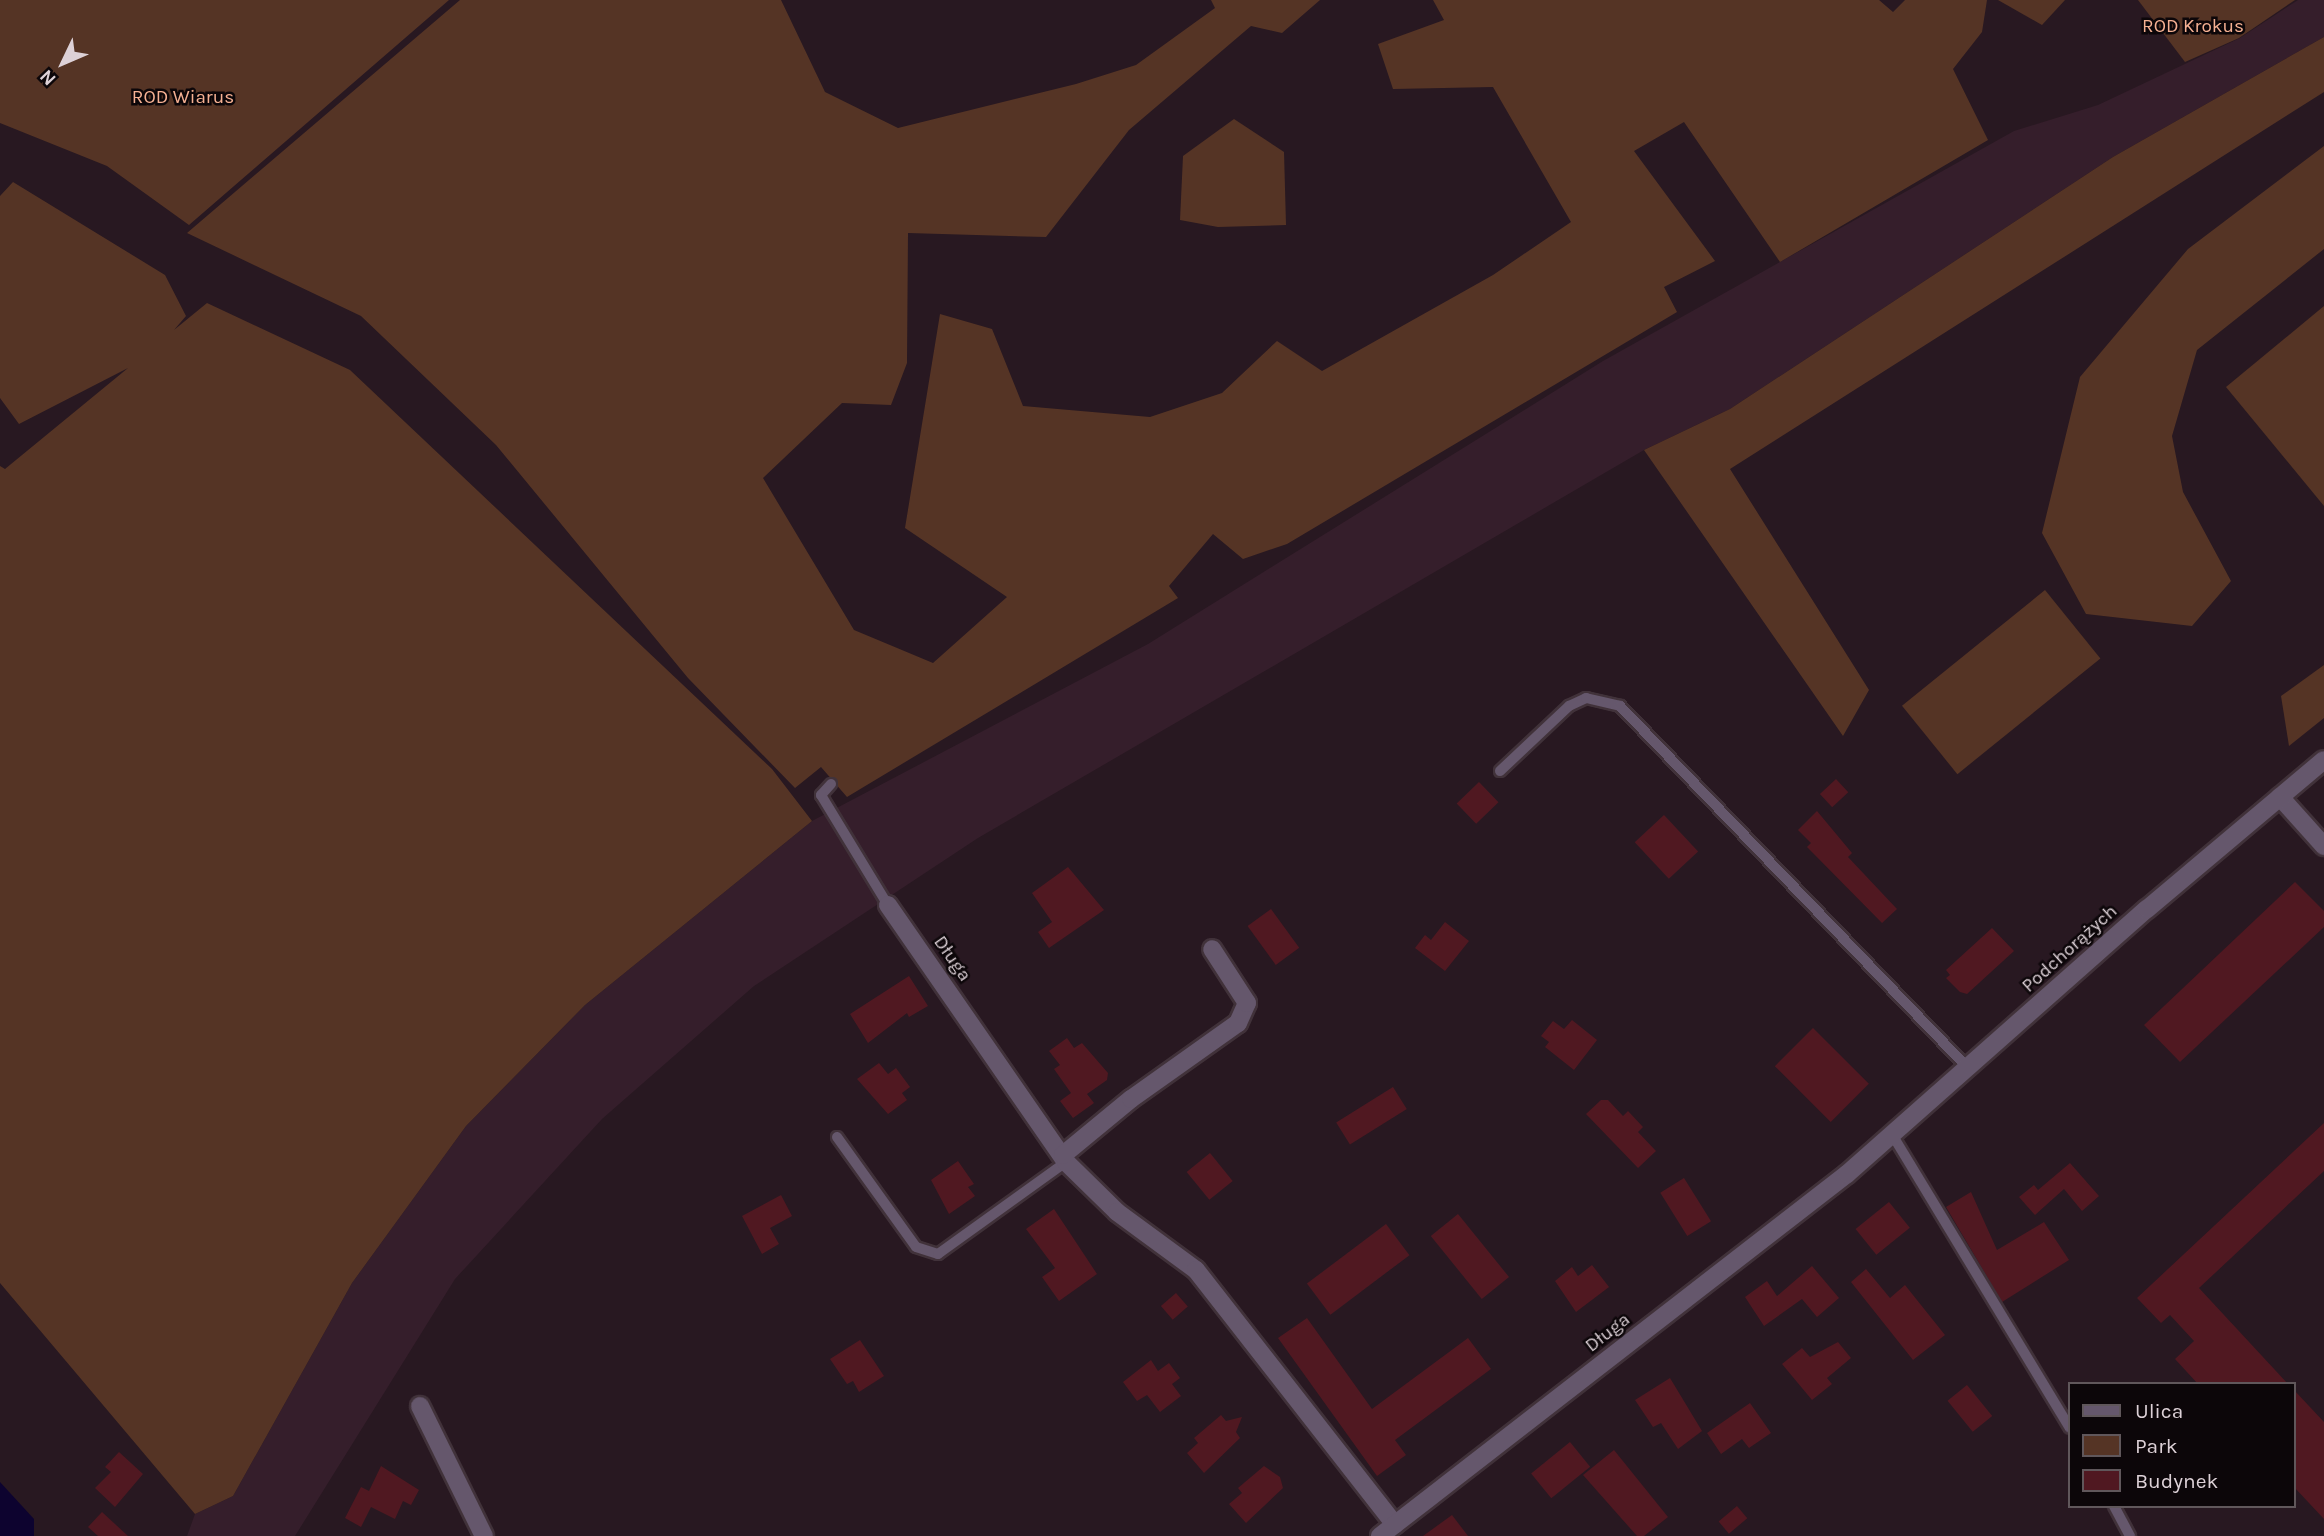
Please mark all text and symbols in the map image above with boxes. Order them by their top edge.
park label: ROD Krokus [2142,16,2244,38]
north arrow [28,28,98,98]
text: N [35,65,61,90]
park label: ROD Wiarus [132,87,234,109]
street label: Podchorążych [2018,900,2122,998]
street label: Długa [928,932,976,986]
street label: Długa [1581,1308,1635,1358]
legend [2068,1382,2296,1508]
text: Ulica [2135,1399,2183,1423]
text: Park [2135,1434,2178,1458]
text: Budynek [2135,1469,2218,1493]

